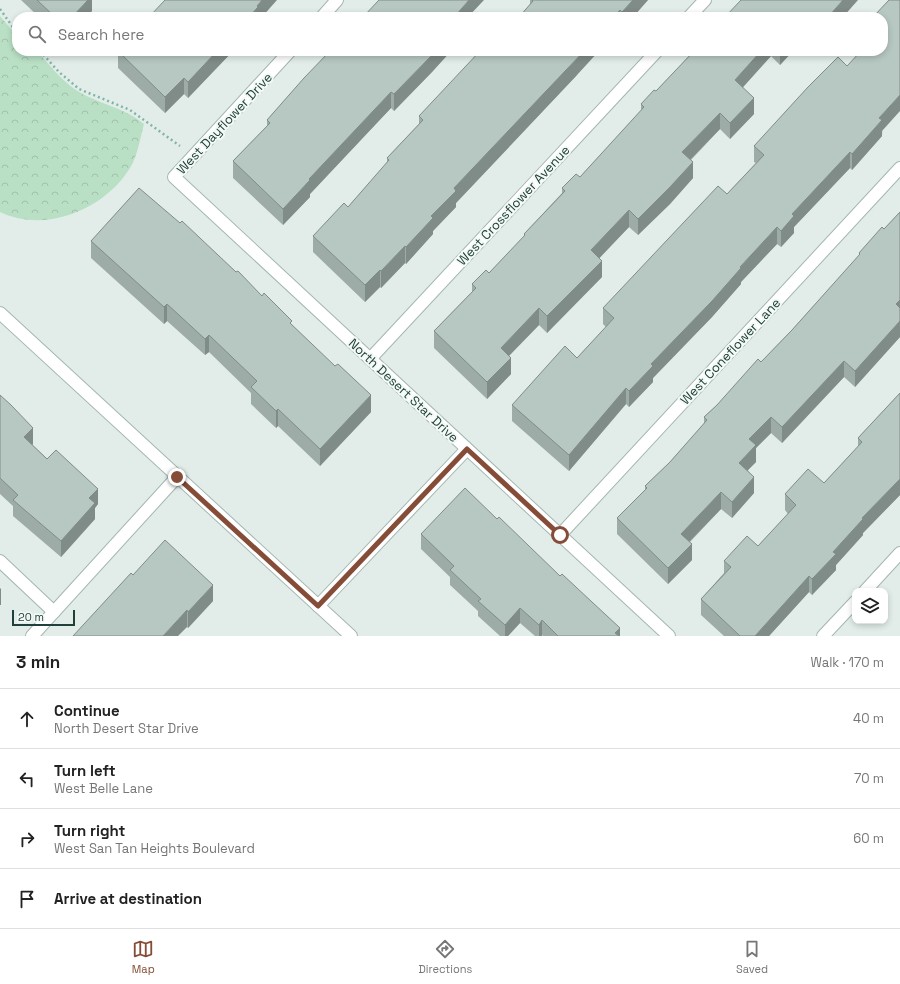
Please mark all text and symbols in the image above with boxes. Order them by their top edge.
search box [12,12,888,56]
icon: search [26,23,48,45]
text: Search here [58,25,144,44]
street label: West Dayflower Drive [173,69,276,178]
street label: West Crossflower Avenue [453,142,573,269]
street label: West Coneflower Lane [677,294,784,408]
street label: North Desert Star Drive [345,335,462,446]
route end [168,468,186,486]
route start [551,526,569,544]
map controls [852,588,888,624]
button: layers [852,588,888,624]
scale bar [12,608,75,627]
text: 20 m [18,610,44,624]
text: 3 min [16,651,60,673]
text: Walk · 170 m [810,654,884,671]
text: Continue [54,701,120,720]
icon: ahead [16,708,38,730]
text: 40 m [853,710,884,727]
text: North Desert Star Drive [54,720,199,737]
text: Turn left [54,761,116,780]
icon: left [16,768,38,790]
text: 70 m [854,770,884,787]
text: West Belle Lane [54,780,153,797]
text: Turn right [54,821,125,840]
icon: right [16,828,38,850]
text: 60 m [853,830,884,847]
text: West San Tan Heights Boulevard [54,840,255,857]
icon: arrive [16,888,38,910]
text: Arrive at destination [54,889,202,908]
tab: Map [132,938,155,976]
tab: Directions [418,938,472,976]
tab: Saved [736,938,768,976]

